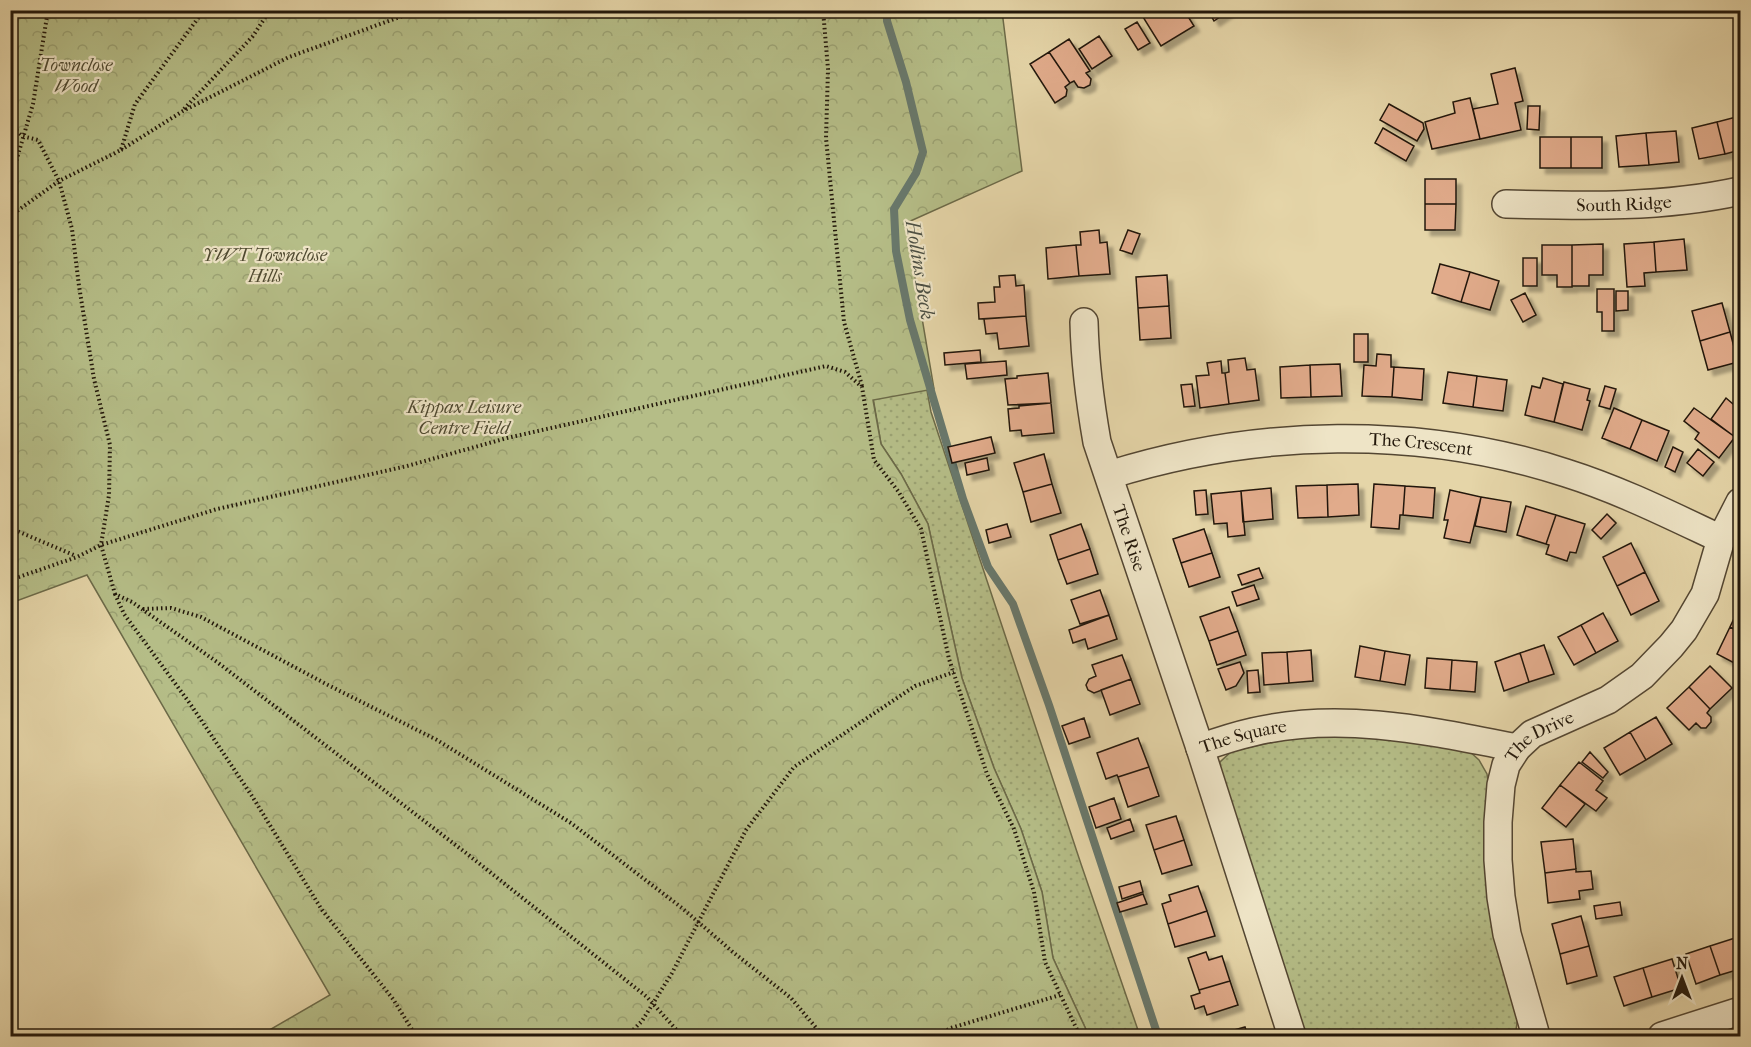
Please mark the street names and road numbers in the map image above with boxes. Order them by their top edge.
street label: South Ridge [1576,191,1673,216]
street label: The Crescent [1369,429,1475,460]
street label: The Rise [1108,502,1150,574]
street label: The Drive [1500,706,1577,766]
street label: The Square [1197,715,1288,758]

